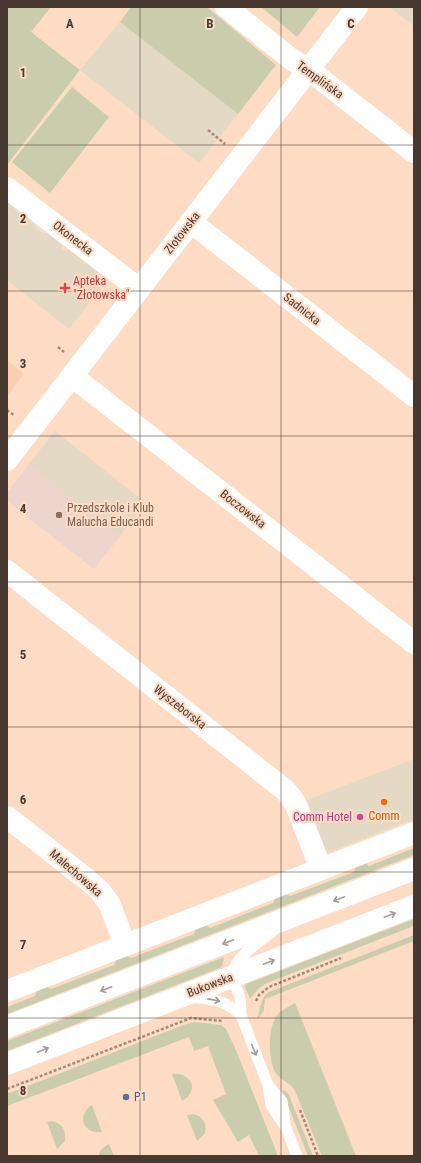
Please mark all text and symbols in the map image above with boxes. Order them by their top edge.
text: A [66,16,74,31]
text: B [206,16,214,31]
text: C [347,16,355,31]
street label: Templińska [294,58,346,102]
text: 1 [20,65,26,80]
street label: Złotowska [161,209,203,257]
text: 2 [20,211,27,226]
street label: Okonecka [50,218,96,258]
place label: Apteka "Złotowska" [73,274,130,302]
marker: Apteka "Złotowska" [60,283,70,293]
street label: Sadnicka [281,290,324,328]
text: 3 [20,356,26,371]
street label: Boczowska [218,487,269,531]
text: 4 [20,501,27,516]
place label: Przedszkole i Klub Malucha Educandi [67,501,154,529]
marker: Przedszkole i Klub Malucha Educandi [54,510,64,520]
text: 5 [20,647,27,662]
street label: Wyszeborska [151,682,209,732]
text: 6 [20,792,27,807]
marker: Comm [379,797,389,807]
place label: Comm [369,809,399,823]
place label: Comm Hotel [293,810,352,824]
marker: Comm Hotel [355,812,365,822]
street label: Malechowska [47,846,105,900]
one-way arrow [333,895,345,903]
one-way arrow [384,911,396,918]
text: 7 [20,937,27,952]
one-way arrow [222,938,234,946]
one-way arrow [263,958,275,965]
street label: Bukowska [185,970,235,1000]
one-way arrow [101,985,113,993]
one-way arrow [207,997,220,1005]
one-way arrow [251,1044,259,1056]
one-way arrow [37,1045,49,1053]
text: 8 [20,1083,26,1098]
place label: P1 [134,1090,147,1104]
marker: P1 [121,1092,131,1102]

